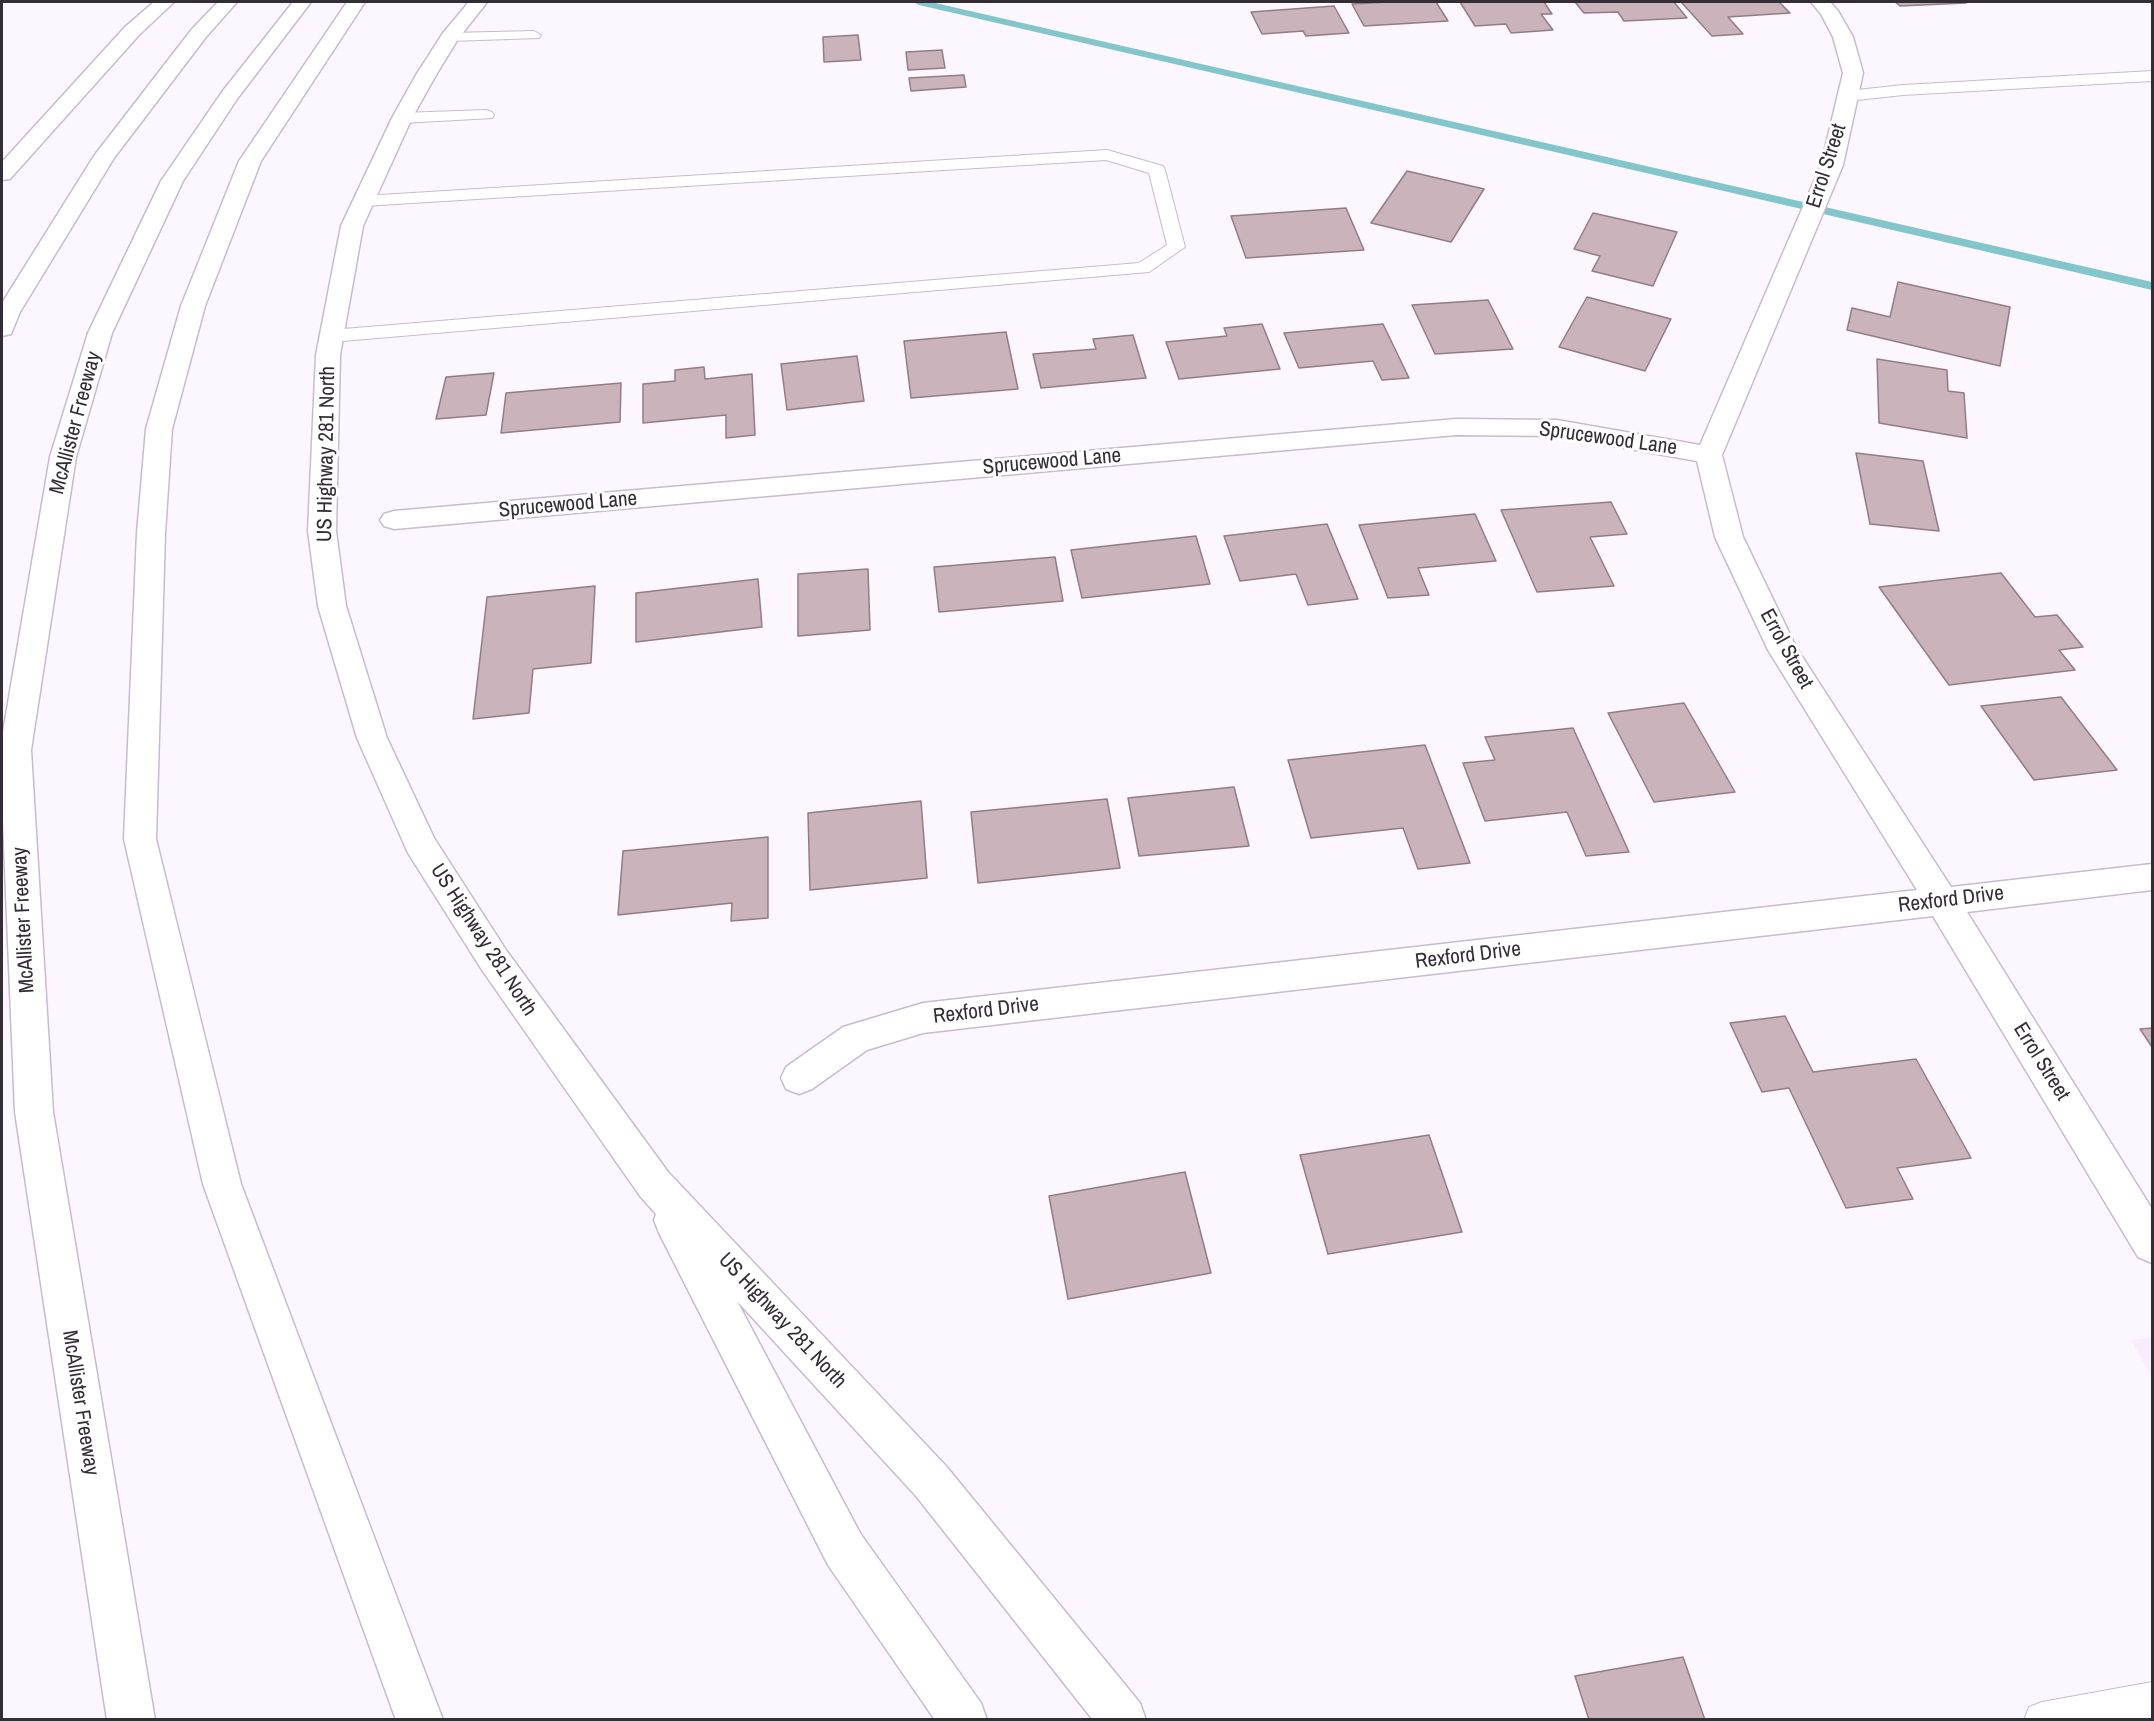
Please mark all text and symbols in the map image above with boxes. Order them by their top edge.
street label: Errol Street [1802,121,1852,211]
street label: McAllister Freeway [45,349,107,497]
street label: US Highway 281 North [313,366,341,542]
street label: Sprucewood Lane [1538,417,1678,461]
street label: Sprucewood Lane [982,443,1122,481]
street label: Sprucewood Lane [498,486,638,524]
street label: Errol Street [1754,605,1818,693]
street label: McAllister Freeway [8,846,40,994]
street label: US Highway 281 North [424,859,542,1021]
street label: Rexford Drive [1897,881,2005,919]
street label: Rexford Drive [1414,937,1522,975]
street label: Rexford Drive [932,992,1040,1030]
street label: Errol Street [2007,1018,2075,1106]
street label: US Highway 281 North [713,1248,851,1394]
street label: McAllister Freeway [56,1329,104,1477]

